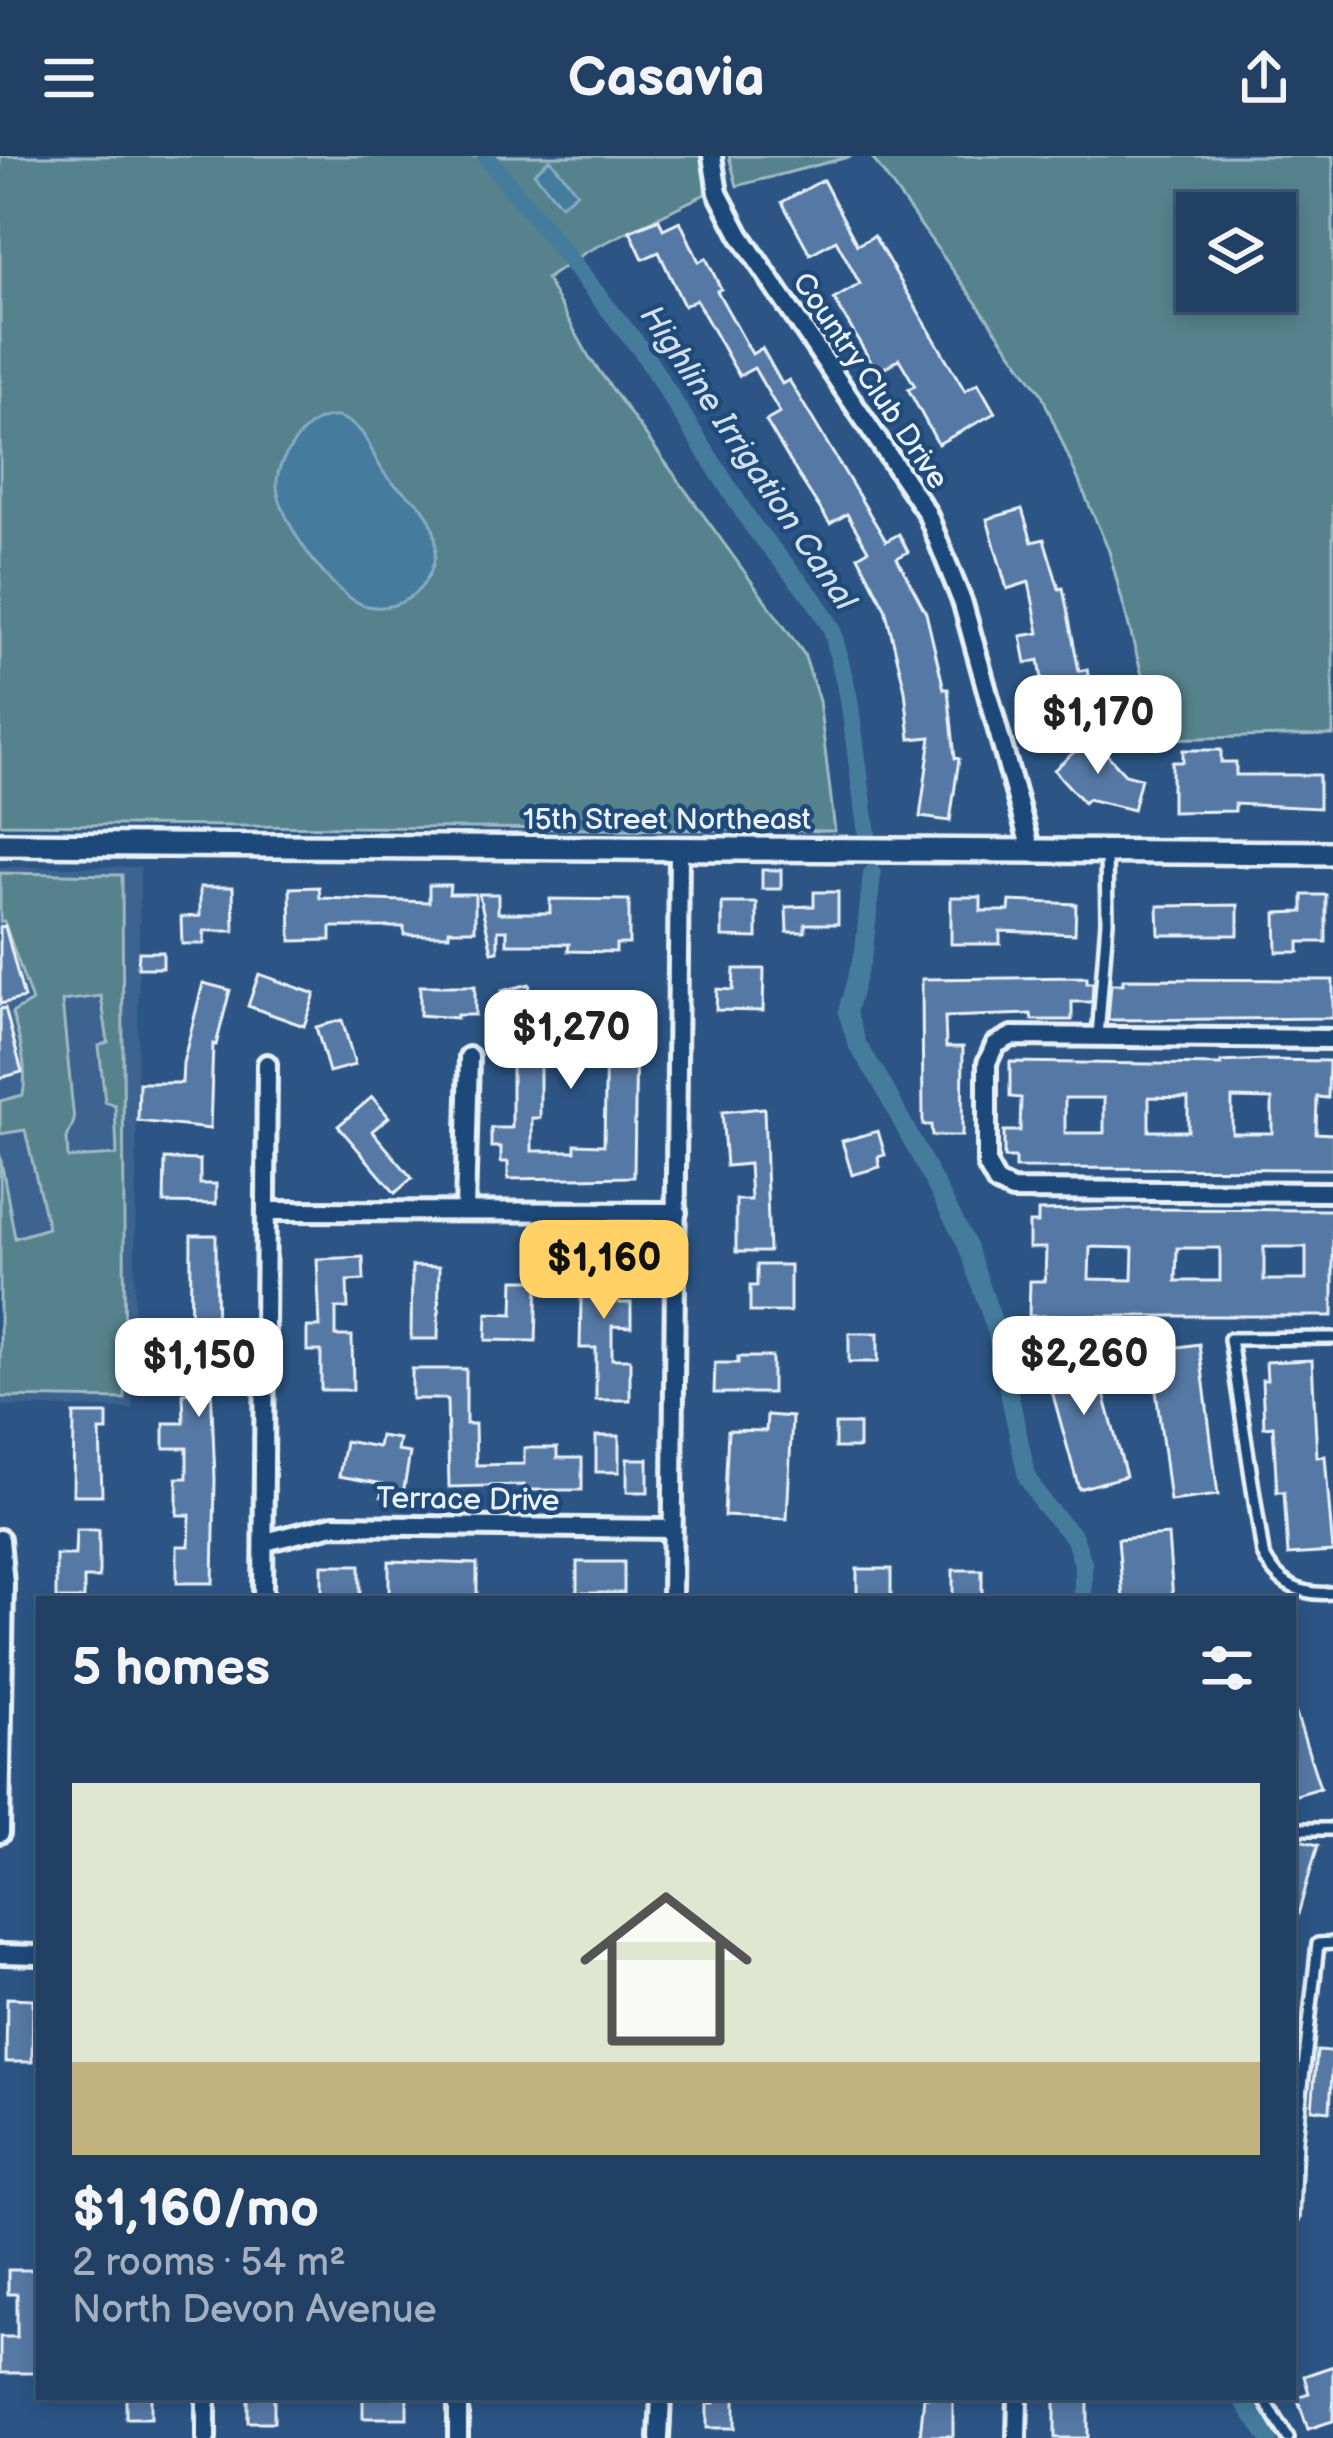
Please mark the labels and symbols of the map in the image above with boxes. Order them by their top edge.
street label: Country Club Drive [784,266,956,496]
water label: Highline Irrigation Canal [631,298,866,619]
pin: $1,170 [1000,675,1196,777]
street label: 15th Street Northeast [523,802,811,838]
pin: $1,270 [473,990,669,1092]
pin: $1,160 [506,1220,702,1322]
pin: $2,260 [986,1316,1182,1418]
pin: $1,150 [101,1318,297,1420]
street label: Terrace Drive [376,1480,560,1520]

